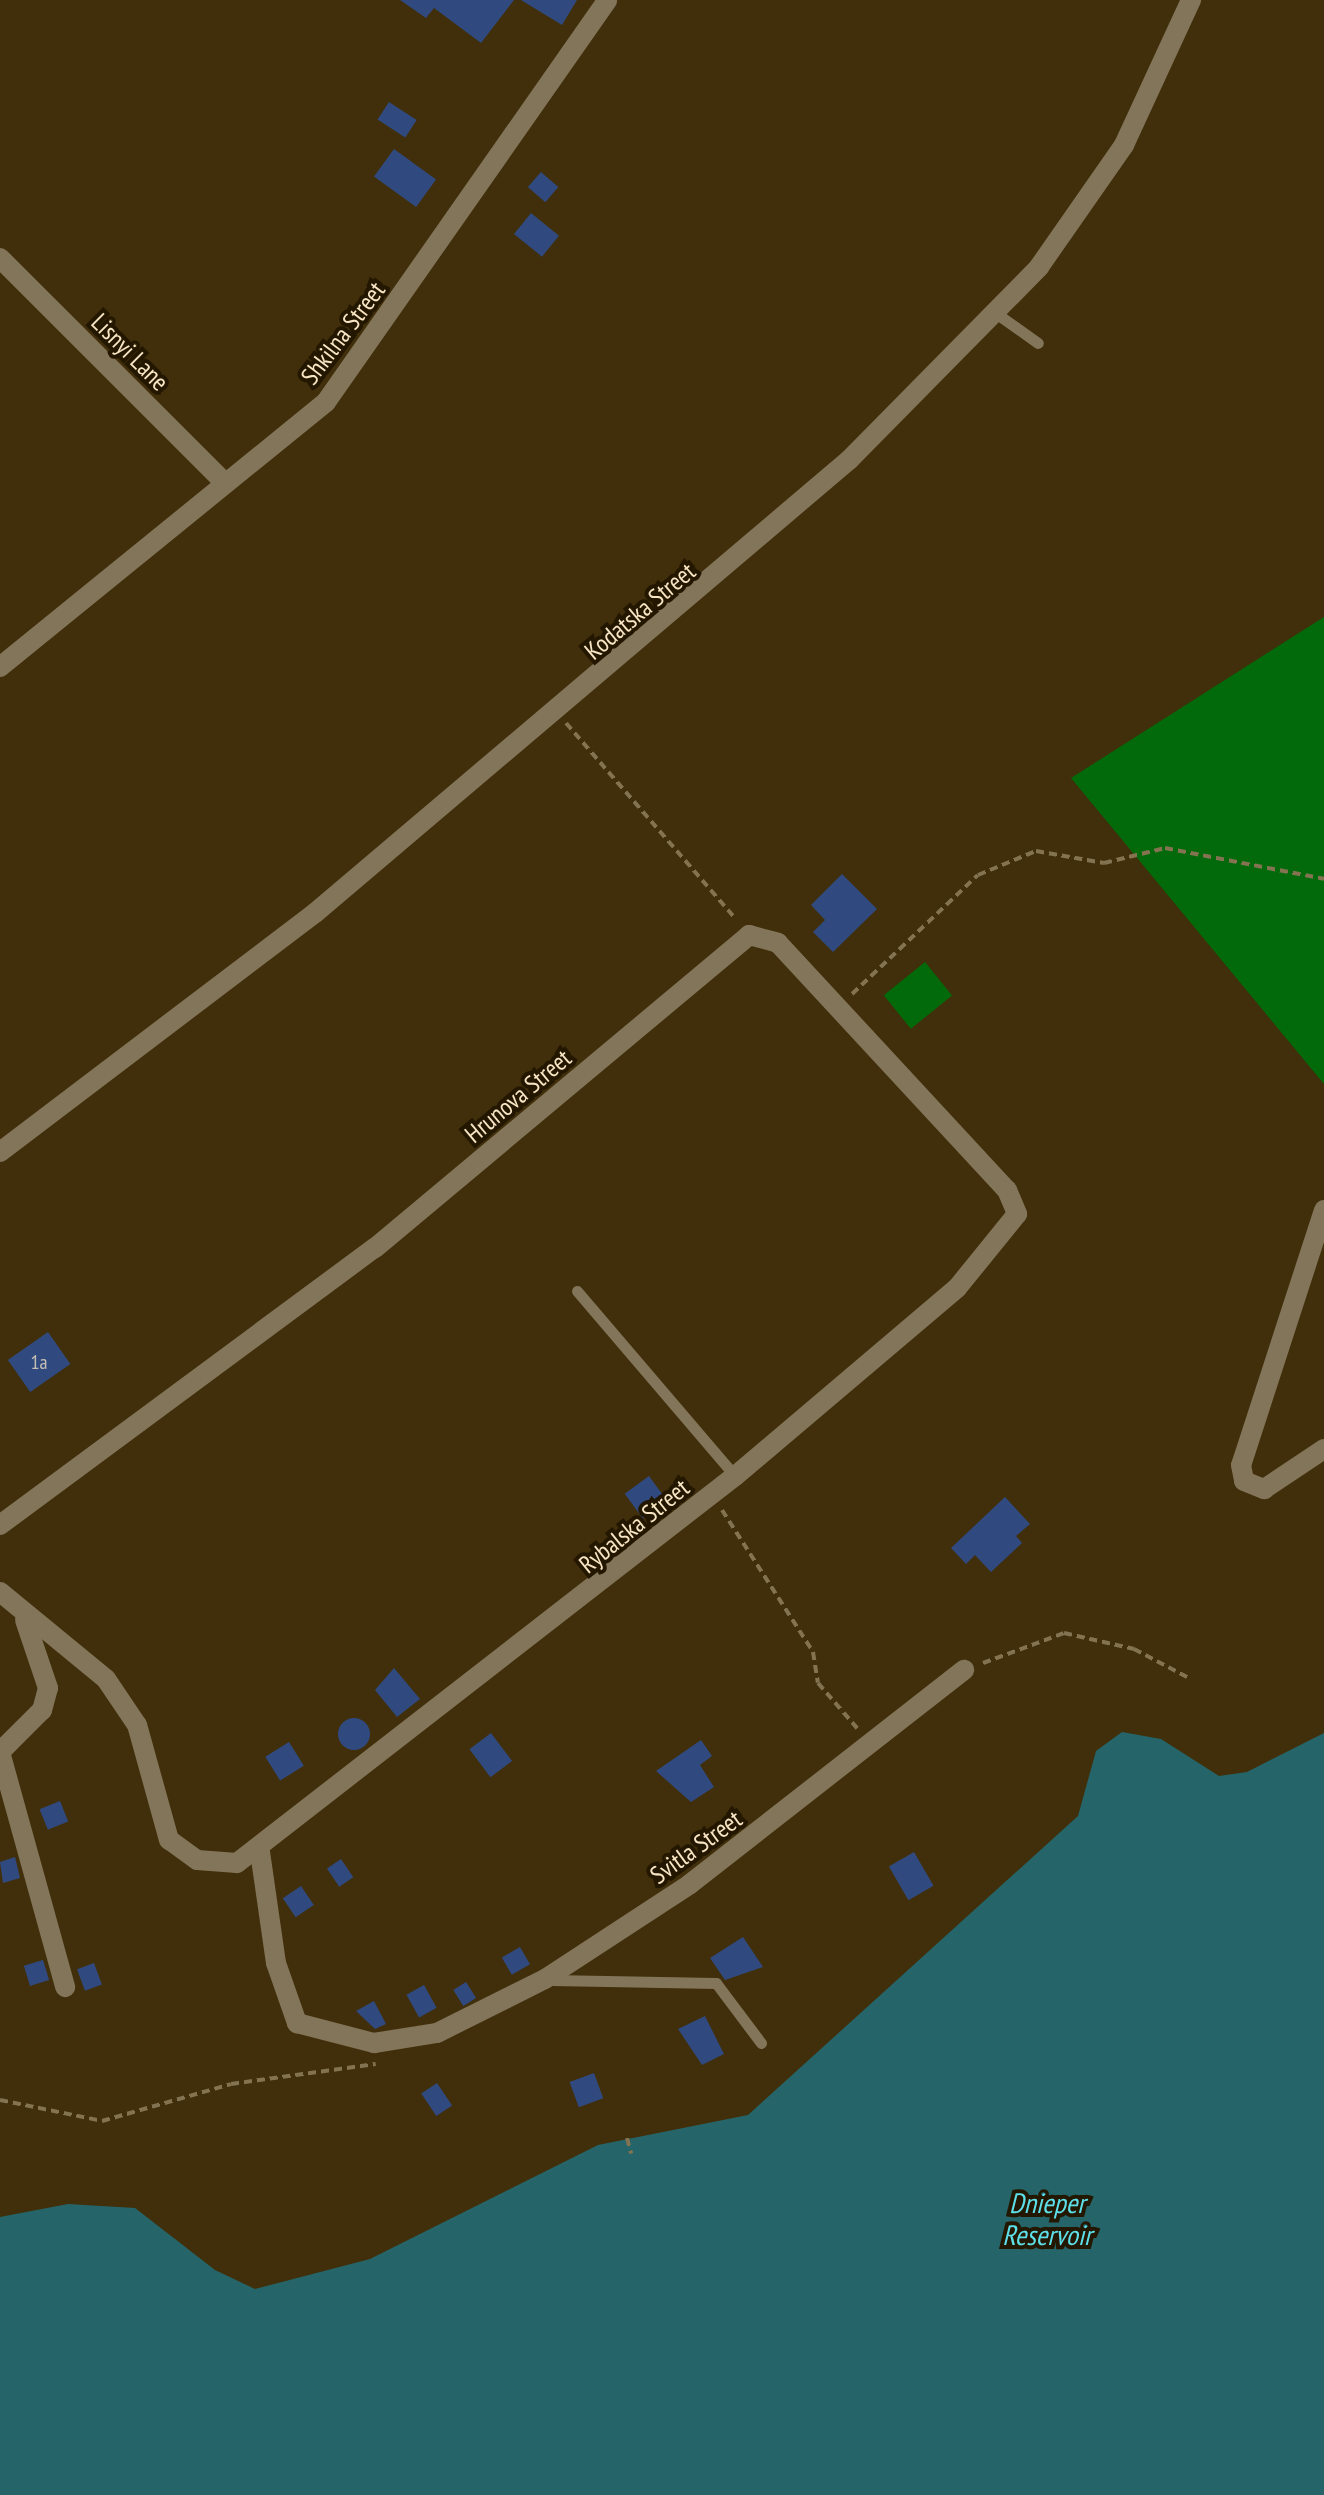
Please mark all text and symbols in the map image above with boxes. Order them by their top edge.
street label: Shkilna Street [295,276,391,390]
street label: Lisnyi Lane [85,307,175,397]
street label: Kodatska Street [579,556,701,666]
street label: Hrunova Street [459,1043,577,1149]
house number: 1а [31,1350,47,1374]
street label: Rybalska Street [573,1473,695,1579]
street label: Svitla Street [644,1804,748,1890]
water label: Dnieper Reservoir [1002,2186,1092,2252]

